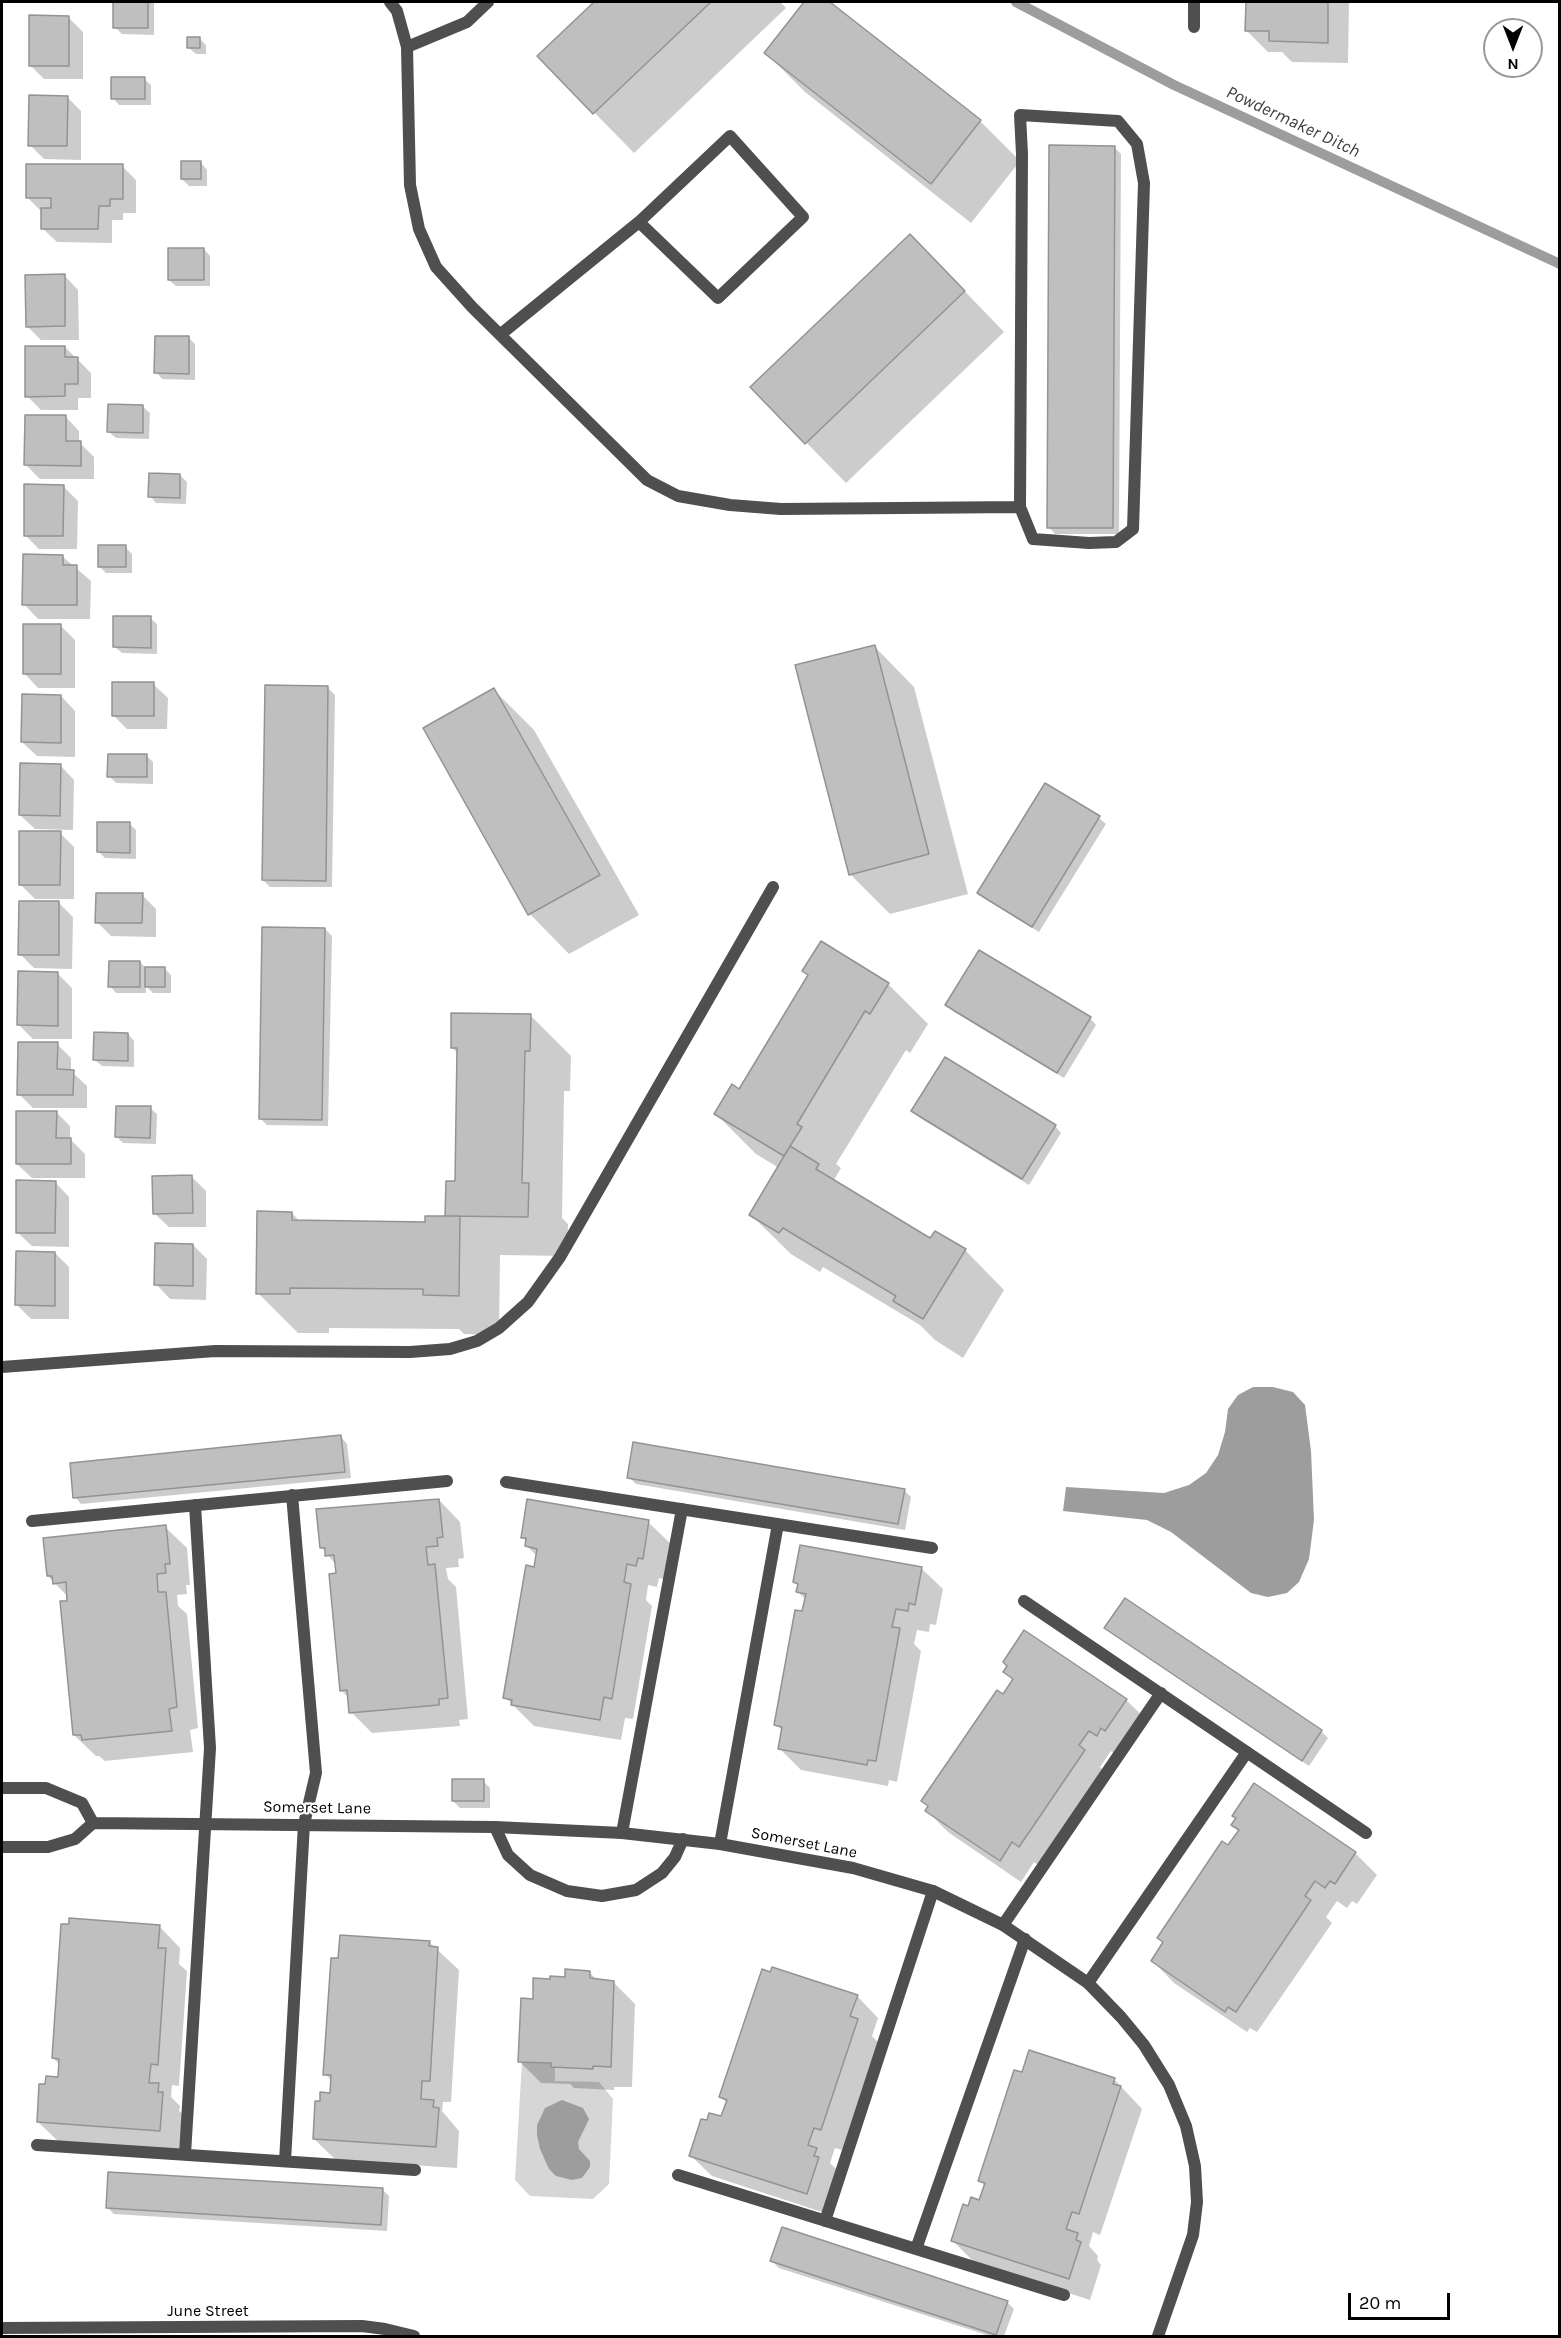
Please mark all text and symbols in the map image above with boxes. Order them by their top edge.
north arrow [1483,18,1543,78]
text: N [1507,55,1519,74]
water label: Powdermaker Ditch [1223,82,1363,162]
street label: Somerset Lane [263,1797,371,1819]
street label: Somerset Lane [749,1823,859,1863]
scale bar [1351,2281,1453,2319]
text: 20 m [1359,2292,1401,2314]
street label: June Street [167,2301,249,2321]

